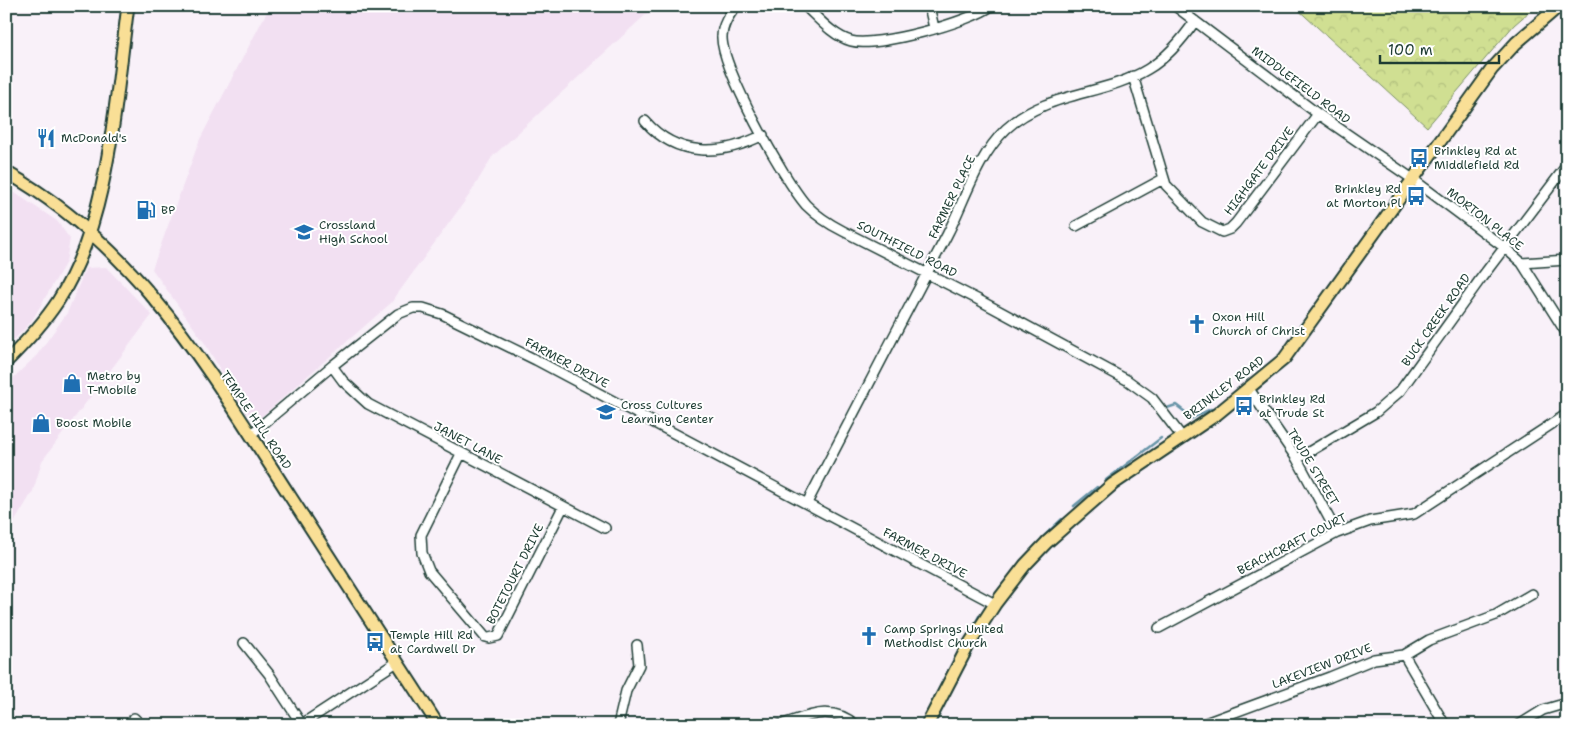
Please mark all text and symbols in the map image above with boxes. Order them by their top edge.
scale bar [1380,32,1499,64]
text: 100 m [1388,40,1433,60]
street label: MIDDLEFIELD ROAD [1248,43,1354,127]
street label: HIGHGATE DRIVE [1221,124,1297,218]
restaurant icon: McDonald's [35,127,57,149]
place label: McDonald's [61,130,127,146]
place label: Brinkley Rd at Middlefield Rd [1434,143,1520,173]
bus stop icon: Brinkley Rd at Middlefield Rd [1408,147,1430,169]
street label: FARMER PLACE [925,153,979,241]
place label: Brinkley Rd at Morton Pl [1326,181,1401,211]
street label: MORTON PLACE [1443,184,1527,254]
bus stop icon: Brinkley Rd at Morton Pl [1405,185,1427,207]
fuel station icon: BP [135,199,157,221]
place label: BP [161,202,175,218]
place label: Crossland High School [319,217,388,247]
street label: SOUTHFIELD ROAD [854,217,960,281]
school or university icon: Crossland High School [293,221,315,243]
street label: BUCK CREEK ROAD [1398,270,1474,370]
place label: Oxon Hill Church of Christ [1212,309,1305,339]
church icon: Oxon Hill Church of Christ [1186,313,1208,335]
street label: FARMER DRIVE [522,334,612,392]
street label: BRINKLEY ROAD [1180,352,1268,424]
place label: Metro by T-Mobile [87,368,141,398]
street label: TEMPLE HILL ROAD [217,368,295,473]
shop icon: Metro by T-Mobile [61,372,83,394]
place label: Brinkley Rd at Trude St [1259,391,1326,421]
bus stop icon: Brinkley Rd at Trude St [1233,395,1255,417]
place label: Cross Cultures Learning Center [621,397,714,427]
school or university icon: Cross Cultures Learning Center [595,401,617,423]
shop icon: Boost Mobile [30,412,52,434]
place label: Boost Mobile [56,415,132,431]
street label: JANET LANE [431,418,505,468]
street label: TRUDE STREET [1284,425,1343,509]
street label: BEACHCRAFT COURT [1235,509,1350,578]
street label: BOTETOURT DRIVE [483,521,547,627]
street label: FARMER DRIVE [880,524,970,582]
place label: Camp Springs United Methodist Church [884,621,1004,651]
church icon: Camp Springs United Methodist Church [858,625,880,647]
place label: Temple Hill Rd at Cardwell Dr [390,627,476,657]
bus stop icon: Temple Hill Rd at Cardwell Dr [364,631,386,653]
street label: LAKEVIEW DRIVE [1270,640,1374,692]

